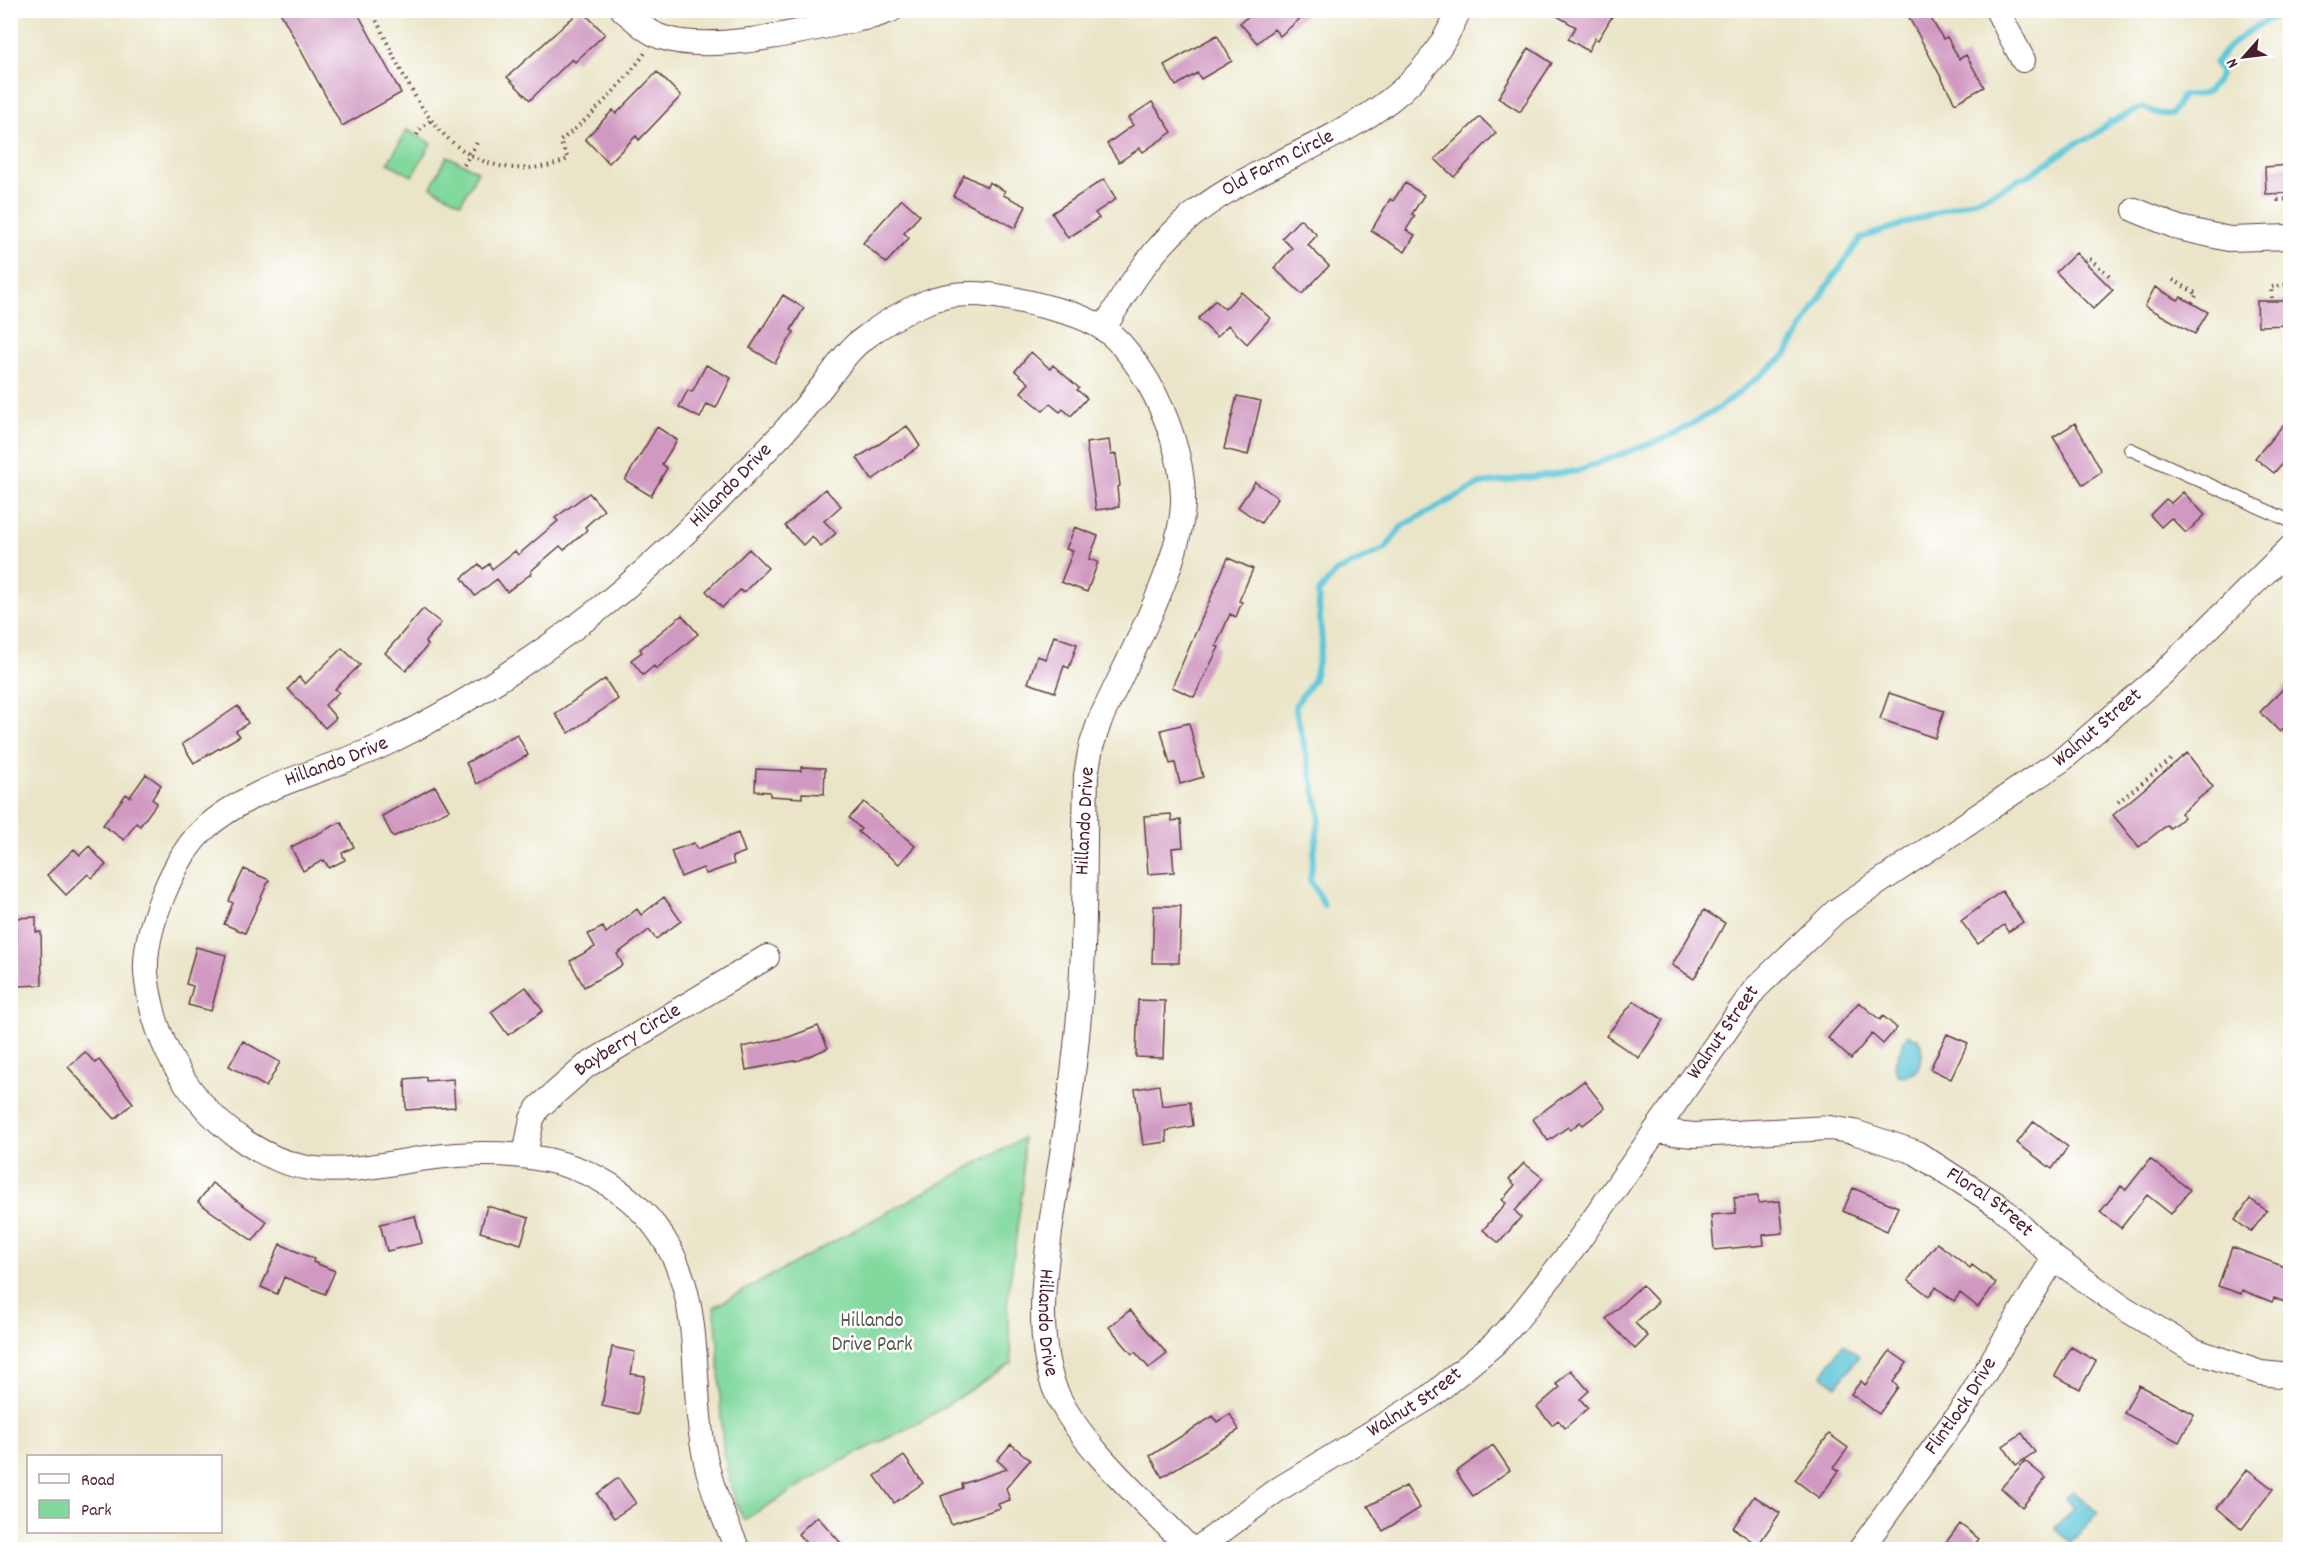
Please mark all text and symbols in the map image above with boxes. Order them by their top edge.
north arrow [2214,27,2274,87]
text: N [2221,54,2245,72]
street label: Old Farm Circle [1216,123,1340,206]
street label: Hillando Drive [683,437,780,536]
street label: Walnut Street [2048,682,2150,776]
street label: Hillando Drive [281,729,394,796]
street label: Hillando Drive [1068,766,1104,876]
street label: Walnut Street [1680,980,1768,1087]
street label: Bayberry Circle [568,997,687,1085]
street label: Floral Street [1940,1160,2040,1245]
street label: Hillando Drive [1028,1267,1065,1380]
park label: Hillando Drive Park [831,1307,913,1361]
street label: Flintlock Drive [1918,1352,2006,1462]
street label: Walnut Street [1362,1361,1470,1446]
legend [27,1455,222,1533]
text: Road [81,1469,115,1494]
text: Park [81,1499,112,1524]

